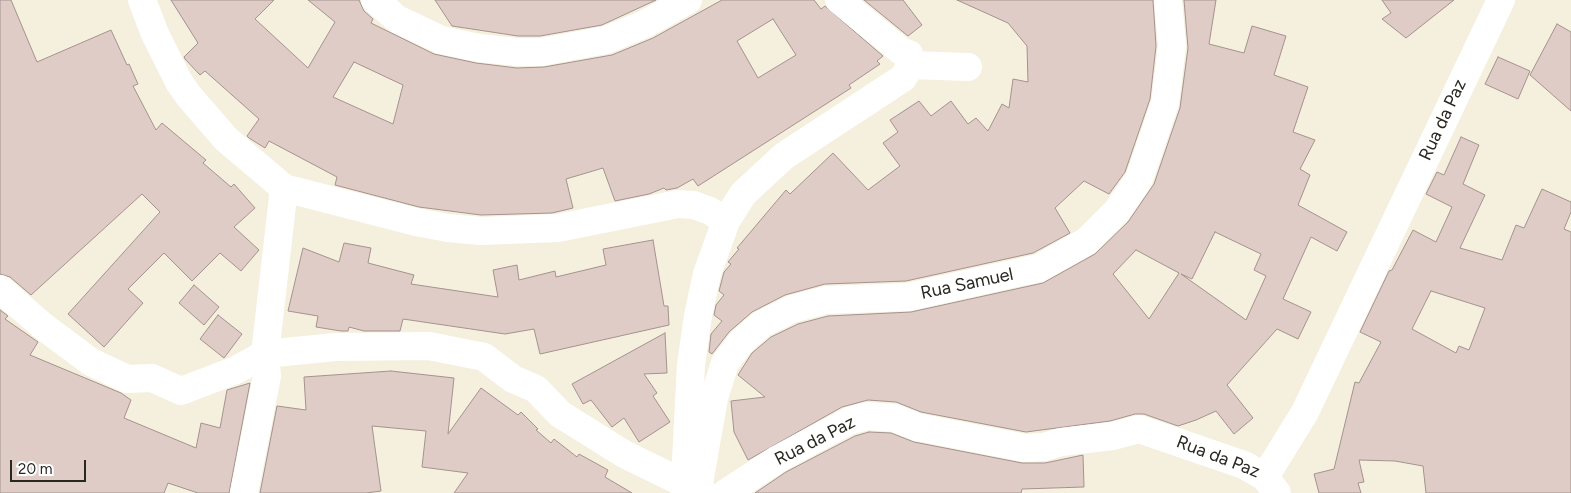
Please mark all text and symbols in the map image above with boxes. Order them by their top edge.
street label: Rua da Paz [1415,76,1471,164]
street label: Rua Samuel [919,264,1015,304]
street label: Rua da Paz [771,412,859,470]
street label: Rua da Paz [1173,431,1263,483]
scale bar [12,450,89,482]
text: 20 m [18,460,52,478]

